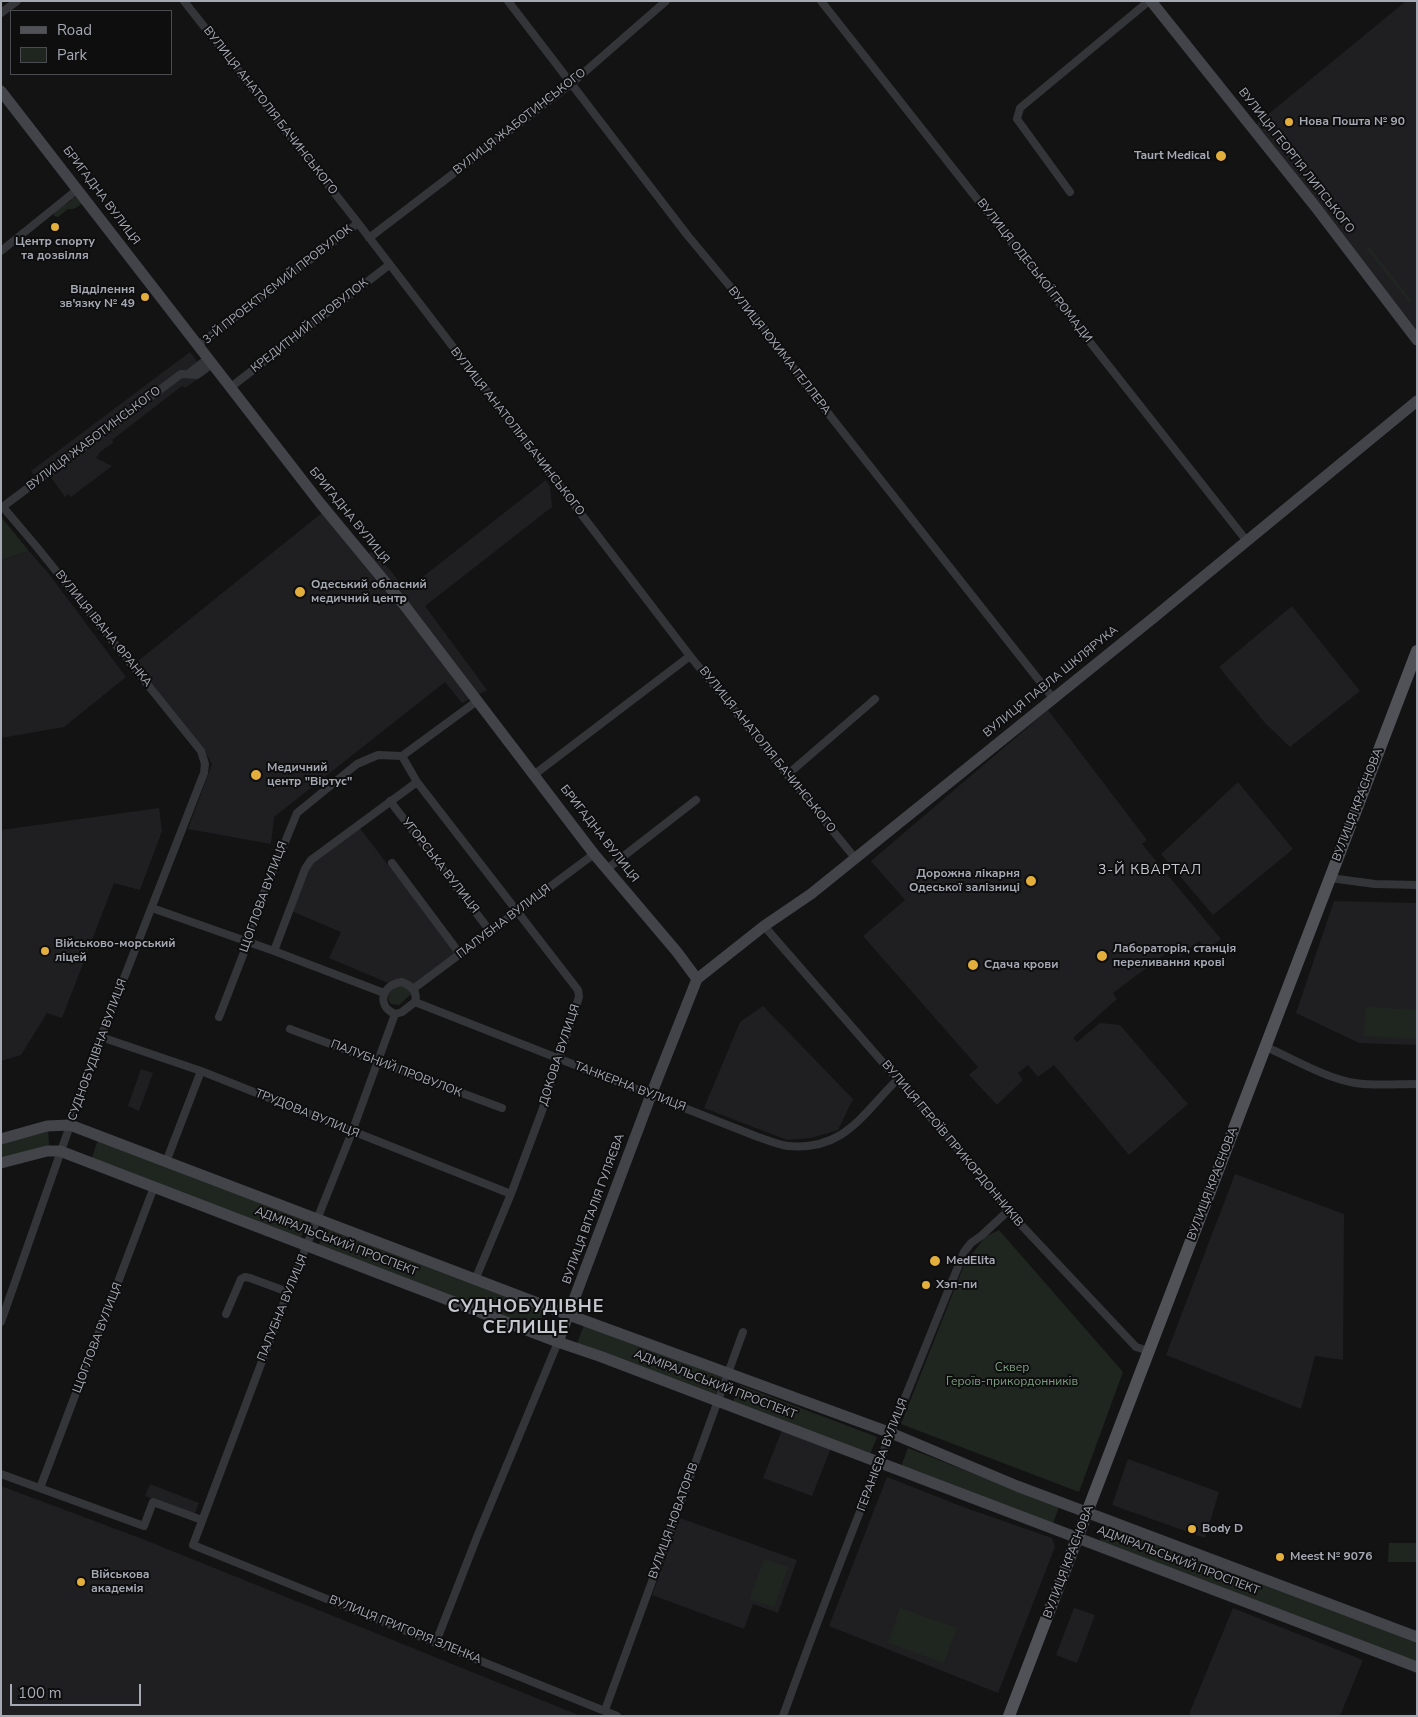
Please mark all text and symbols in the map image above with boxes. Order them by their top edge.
legend [10,10,172,75]
text: Road [57,20,92,40]
street label: ВУЛИЦЯ АНАТОЛІЯ БАЧИНСЬКОГО [200,24,340,198]
text: Park [57,45,87,65]
street label: ВУЛИЦЯ ЖАБОТИНСЬКОГО [451,66,589,178]
street label: ВУЛИЦЯ ГЕОРГІЯ ЛИПСЬКОГО [1235,86,1357,236]
place label: Нова Пошта № 90 [1299,115,1405,129]
marker: Нова Пошта № 90 [1283,116,1295,128]
street label: БРИГАДНА ВУЛИЦЯ [59,144,143,248]
place label: Taurt Medical [1134,149,1210,163]
marker: Taurt Medical [1214,149,1228,163]
street label: ВУЛИЦЯ ОДЕСЬКОЇ ГРОМАДИ [973,196,1095,346]
marker: Центр спорту та дозвілля [49,221,61,233]
street label: 3-Й ПРОЕКТУЄМИЙ ПРОВУЛОК [200,222,356,348]
place label: Центр спорту та дозвілля [15,235,95,263]
street label: КРЕДИТНИЙ ПРОВУЛОК [249,276,371,376]
place label: Відділення зв'язку № 49 [59,283,135,311]
street label: ВУЛИЦЯ ЮХИМА ГЕЛЛЕРА [725,284,833,418]
marker: Відділення зв'язку № 49 [139,291,151,303]
street label: ВУЛИЦЯ АНАТОЛІЯ БАЧИНСЬКОГО [447,345,587,519]
street label: ВУЛИЦЯ ЖАБОТИНСЬКОГО [24,384,164,494]
street label: БРИГАДНА ВУЛИЦЯ [306,465,392,567]
street label: ВУЛИЦЯ ІВАНА ФРАНКА [52,568,154,690]
place label: Одеський обласний медичний центр [311,578,427,606]
marker: Одеський обласний медичний центр [293,585,307,599]
street label: ВУЛИЦЯ ПАВЛА ШКЛЯРУКА [981,623,1121,741]
street label: ВУЛИЦЯ АНАТОЛІЯ БАЧИНСЬКОГО [696,664,838,836]
street label: ВУЛИЦЯ КРАСНОВА [1330,746,1386,864]
place label: Медичний центр "Віртус" [267,761,352,789]
marker: Медичний центр "Віртус" [249,768,263,782]
street label: БРИГАДНА ВУЛИЦЯ [556,782,642,886]
street label: УГОРСЬКА ВУЛИЦЯ [398,816,482,916]
street label: ЩОГЛОВА ВУЛИЦЯ [237,839,291,955]
district label: 3-Й КВАРТАЛ [1097,863,1203,879]
place label: Дорожна лікарня Одеської залізниці [909,867,1020,895]
marker: Дорожна лікарня Одеської залізниці [1024,874,1038,888]
street label: ПАЛУБНА ВУЛИЦЯ [454,882,554,962]
place label: Військово-морський ліцей [55,937,176,965]
place label: Лабораторія, станція переливання крові [1113,942,1236,970]
marker: Військово-морський ліцей [39,945,51,957]
marker: Лабораторія, станція переливання крові [1095,949,1109,963]
marker: Сдача крови [966,958,980,972]
place label: Сдача крови [984,958,1058,972]
street label: СУДНОБУДІВНА ВУЛИЦЯ [66,977,130,1123]
street label: ДОКОВА ВУЛИЦЯ [537,1002,583,1108]
street label: ПАЛУБНИЙ ПРОВУЛОК [328,1037,464,1101]
street label: ВУЛИЦЯ ГЕРОЇВ ПРИКОРДОННИКІВ [878,1058,1026,1230]
street label: ТАНКЕРНА ВУЛИЦЯ [572,1059,688,1115]
street label: ТРУДОВА ВУЛИЦЯ [253,1087,361,1141]
street label: ВУЛИЦЯ КРАСНОВА [1185,1125,1241,1243]
street label: ВУЛИЦЯ ВІТАЛІЯ ГУЛЯЄВА [560,1132,628,1286]
street label: АДМІРАЛЬСЬКИЙ ПРОСПЕКТ [253,1204,419,1280]
street label: ПАЛУБНА ВУЛИЦЯ [255,1252,311,1364]
marker: MedElita [928,1254,942,1268]
place label: MedElita [946,1254,995,1268]
place label: Хэп-пи [936,1278,977,1292]
marker: Хэп-пи [920,1279,932,1291]
street label: ЩОГЛОВА ВУЛИЦЯ [70,1281,126,1395]
district label: СУДНОБУДІВНЕ СЕЛИЩЕ [446,1297,606,1340]
street label: АДМІРАЛЬСЬКИЙ ПРОСПЕКТ [632,1347,798,1423]
park label: Сквер Героїв-прикордонників [946,1361,1078,1389]
street label: ГЕРАНІЄВА ВУЛИЦЯ [855,1396,911,1514]
street label: ВУЛИЦЯ НОВАТОРІВ [646,1461,702,1581]
street label: ВУЛИЦЯ КРАСНОВА [1041,1503,1097,1621]
place label: Body D [1202,1522,1243,1536]
street label: АДМІРАЛЬСЬКИЙ ПРОСПЕКТ [1095,1523,1261,1599]
marker: Body D [1186,1523,1198,1535]
place label: Meest № 9076 [1290,1550,1372,1564]
marker: Meest № 9076 [1274,1551,1286,1563]
place label: Військова академія [91,1568,150,1596]
marker: Військова академія [75,1576,87,1588]
street label: ВУЛИЦЯ ГРИГОРІЯ ЗЛЕНКА [327,1593,483,1667]
scale bar [12,1674,144,1706]
text: 100 m [18,1683,62,1703]

